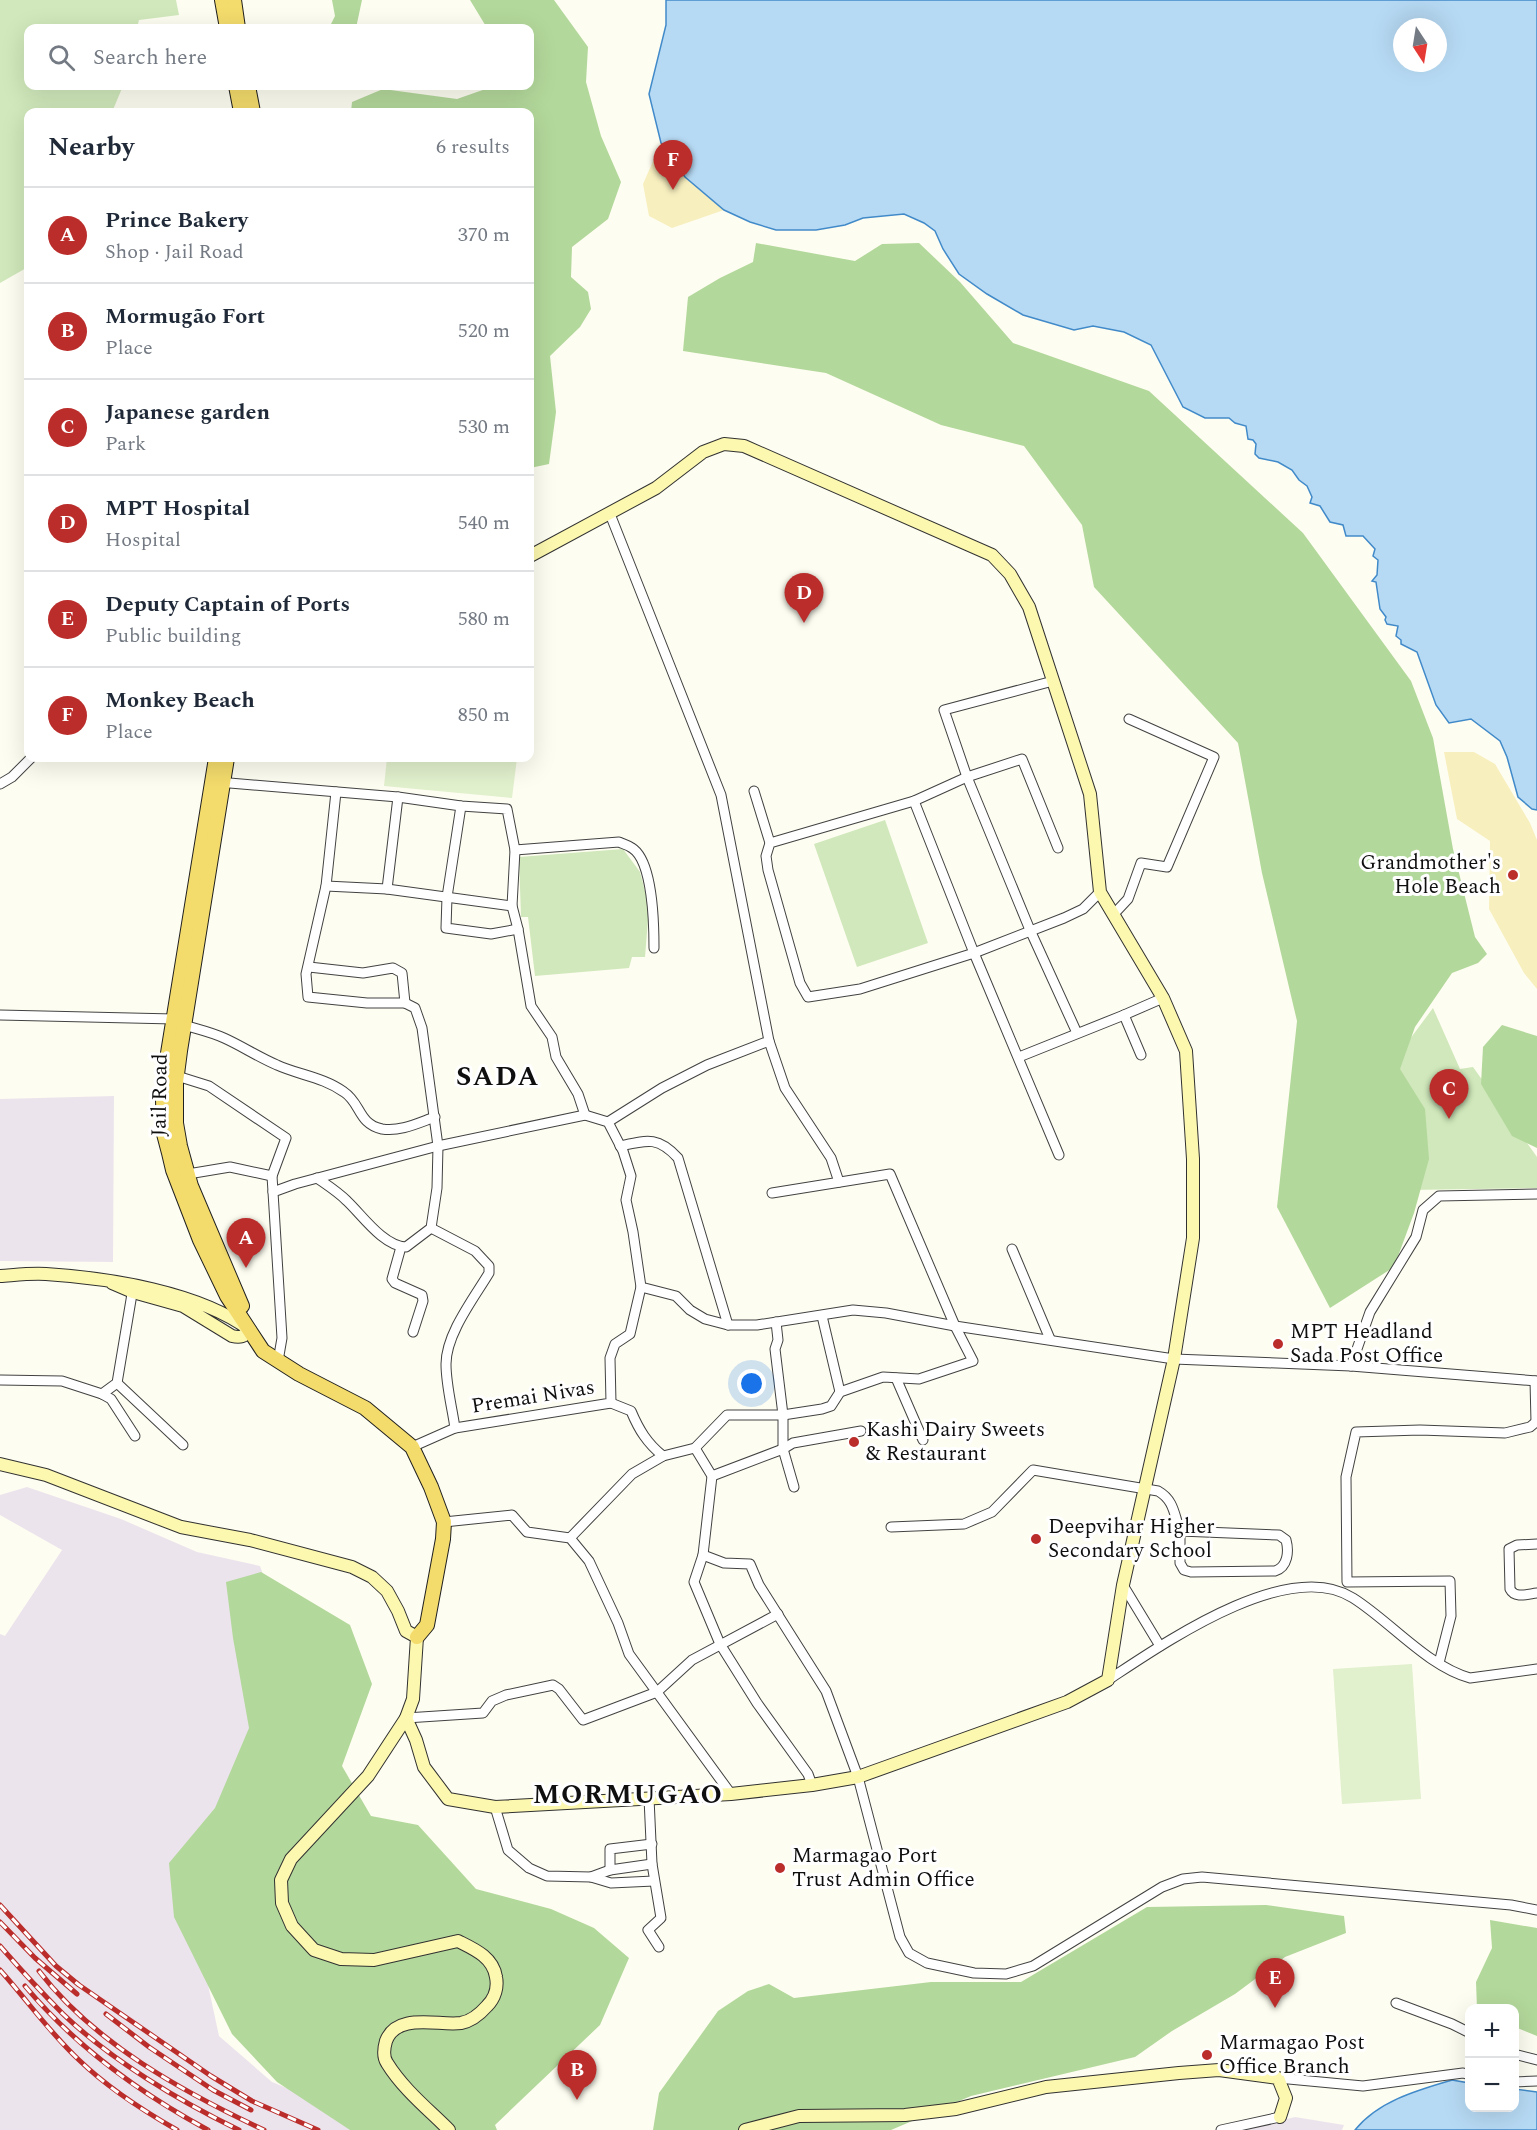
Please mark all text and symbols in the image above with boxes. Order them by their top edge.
north arrow [1393,18,1447,72]
search box [24,24,534,90]
icon: search [45,41,78,74]
text: Search here [93,41,207,74]
text: Nearby [48,127,134,167]
text: 6 results [436,132,510,162]
pin: F [654,140,692,190]
text: Prince Bakery [105,204,248,237]
text: A [60,220,75,250]
text: 370 m [458,220,510,250]
text: Shop · Jail Road [105,237,244,267]
text: Mormugão Fort [105,300,265,333]
text: B [60,316,75,346]
text: 520 m [458,316,510,346]
text: Place [105,333,153,363]
text: Japanese garden [105,396,270,429]
text: C [60,412,75,442]
text: 530 m [458,412,510,442]
text: Park [105,429,146,459]
text: MPT Hospital [105,492,250,525]
text: D [59,508,76,538]
text: 540 m [458,508,510,538]
text: Hospital [105,525,181,555]
pin: D [784,574,824,623]
text: Deputy Captain of Ports [105,588,350,621]
text: E [61,604,74,634]
text: 580 m [458,604,510,634]
text: Public building [105,621,241,651]
text: Monkey Beach [105,684,255,717]
text: F [61,700,74,730]
text: 850 m [458,700,510,730]
text: Place [105,717,153,747]
place label: Grandmother's Hole Beach [1360,847,1501,903]
marker: Grandmother's Hole Beach [1506,868,1520,882]
street label: Jail Road [143,1053,177,1137]
district label: SADA [456,1056,540,1098]
pin: C [1430,1070,1468,1119]
pin: A [226,1218,266,1268]
place label: MPT Headland Sada Post Office [1290,1316,1443,1372]
marker: MPT Headland Sada Post Office [1271,1337,1285,1351]
your location [737,1369,766,1398]
street label: Premai Nivas [469,1371,597,1423]
place label: Kashi Dairy Sweets & Restaurant [866,1414,1045,1470]
marker: Kashi Dairy Sweets & Restaurant [847,1435,861,1449]
place label: Deepvihar Higher Secondary School [1048,1511,1215,1567]
marker: Deepvihar Higher Secondary School [1029,1532,1043,1546]
district label: MORMUGAO [533,1774,723,1816]
place label: Marmagao Port Trust Admin Office [792,1840,975,1896]
marker: Marmagao Port Trust Admin Office [773,1861,787,1875]
pin: E [1256,1958,1294,2008]
map controls [1465,2004,1519,2112]
button: + [1465,2004,1519,2058]
place label: Marmagao Post Office Branch [1219,2027,1365,2083]
marker: Marmagao Post Office Branch [1200,2048,1214,2062]
pin: B [558,2050,596,2100]
button: − [1465,2058,1519,2112]

